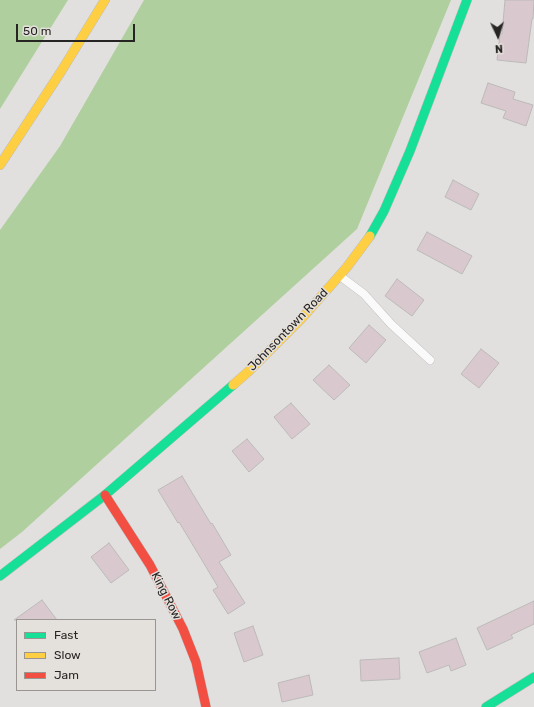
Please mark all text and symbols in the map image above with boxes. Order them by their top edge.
scale bar [18,16,137,42]
north arrow [478,16,518,56]
text: 50 m [23,24,51,38]
text: N [494,42,503,55]
street label: Johnsontown Road [245,286,331,374]
street label: King Row [148,570,184,622]
legend [16,619,156,691]
text: Fast [54,628,78,642]
text: Slow [54,648,81,662]
text: Jam [54,668,79,682]

